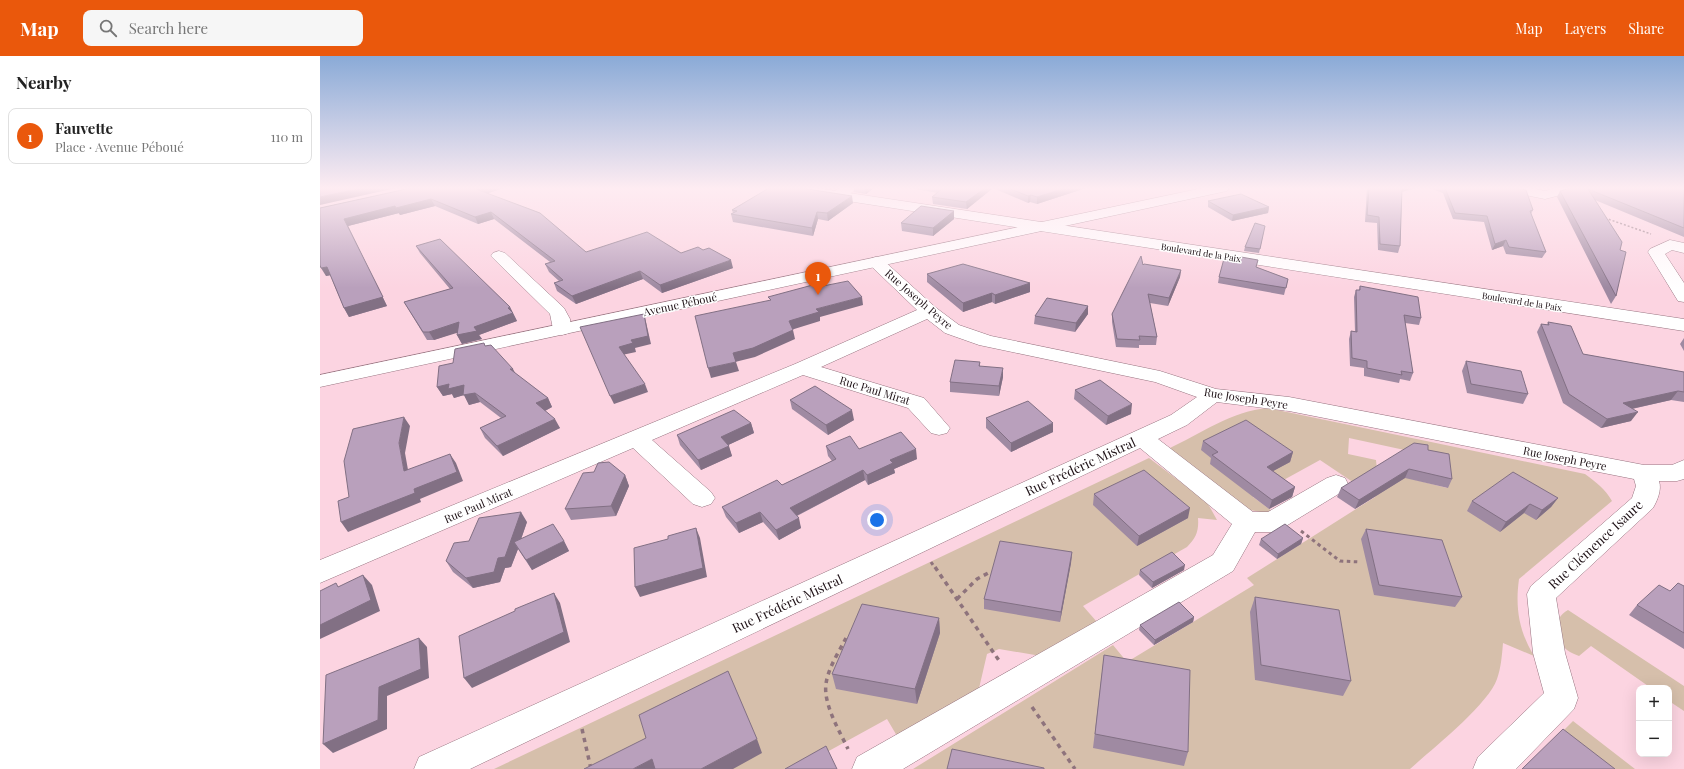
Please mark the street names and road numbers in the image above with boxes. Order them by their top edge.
street label: Boulevard de la Paix [1160,240,1242,264]
street label: Rue Joseph Peyre [882,265,956,333]
street label: Avenue Péboué [641,289,719,319]
street label: Boulevard de la Paix [1481,289,1563,313]
street label: Rue Paul Mirat [838,372,912,408]
street label: Rue Joseph Peyre [1203,384,1290,412]
street label: Rue Frédéric Mistral [1022,433,1138,499]
street label: Rue Joseph Peyre [1522,443,1609,474]
street label: Rue Paul Mirat [441,484,515,526]
street label: Rue Clémence Isaure [1544,495,1646,592]
street label: Rue Frédéric Mistral [729,570,845,636]

